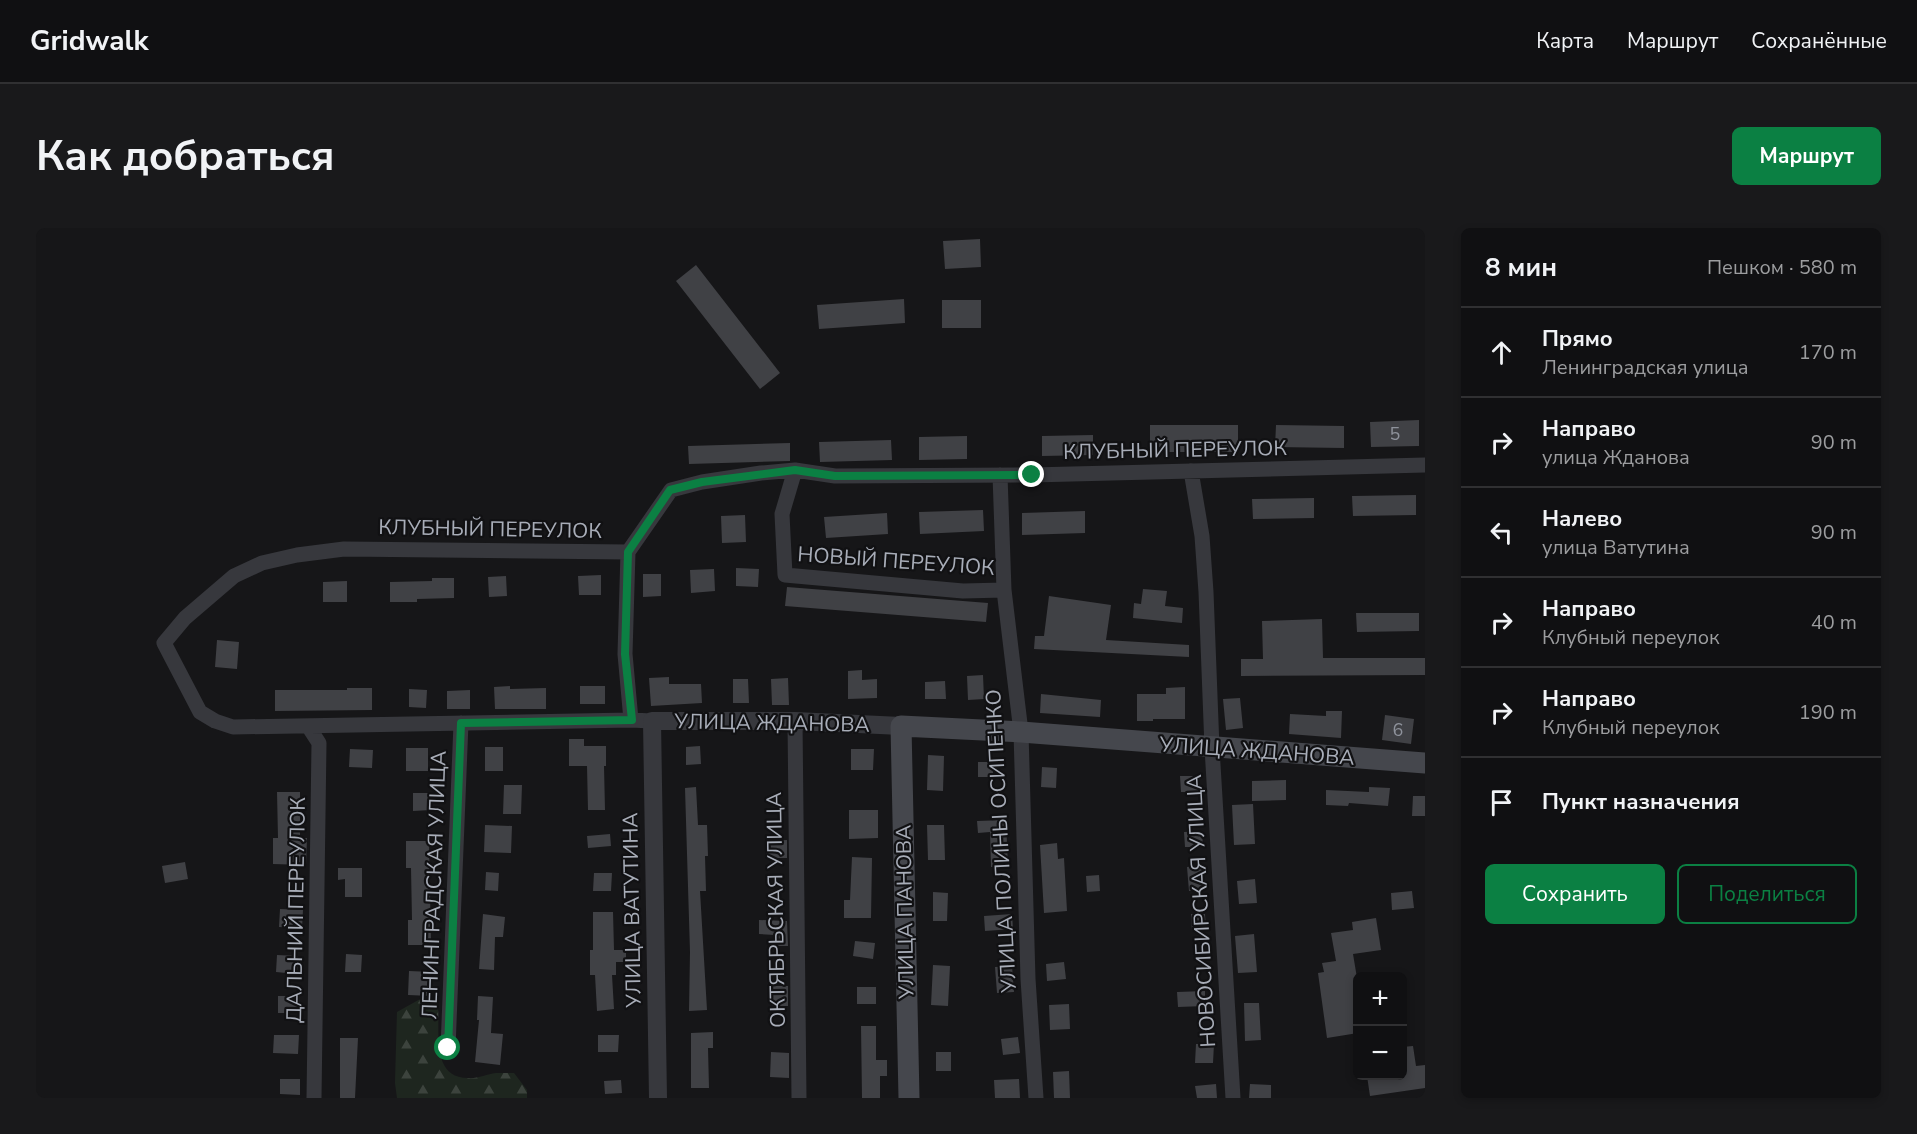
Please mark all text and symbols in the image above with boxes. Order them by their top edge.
text: Gridwalk [30,22,148,60]
text: Карта [1536,27,1594,55]
text: Маршрут [1627,27,1718,55]
text: Сохранённые [1751,27,1887,55]
button: Маршрут [1732,127,1881,185]
text: Как добраться [36,128,335,185]
text: 8 мин [1485,250,1557,285]
text: Пешком · 580 m [1707,254,1857,281]
text: Прямо [1542,324,1613,354]
icon: ahead [1485,336,1518,369]
text: 170 m [1799,339,1857,366]
text: Ленинградская улица [1542,354,1748,381]
text: Направо [1542,414,1636,444]
house number: 5 [1390,422,1400,446]
icon: right [1485,426,1518,459]
text: 90 m [1811,429,1857,456]
street label: КЛУБНЫЙ ПЕРЕУЛОК [1063,434,1288,466]
text: улица Жданова [1542,444,1690,471]
route end [1018,461,1044,487]
text: Налево [1542,504,1622,534]
street label: КЛУБНЫЙ ПЕРЕУЛОК [378,513,603,545]
icon: left [1485,516,1518,549]
text: 90 m [1811,519,1857,546]
text: улица Ватутина [1542,534,1690,561]
street label: НОВЫЙ ПЕРЕУЛОК [797,540,996,582]
text: Направо [1542,594,1636,624]
icon: right [1485,606,1518,639]
text: 40 m [1811,609,1857,636]
text: Клубный переулок [1542,624,1720,651]
text: Направо [1542,684,1636,714]
street label: УЛИЦА ПОЛИНЫ ОСИПЕНКО [979,689,1023,994]
icon: right [1485,696,1518,729]
text: 190 m [1799,699,1857,726]
street label: УЛИЦА ЖДАНОВА [673,707,870,739]
text: Клубный переулок [1542,714,1720,741]
house number: 6 [1393,718,1403,742]
street label: УЛИЦА ЖДАНОВА [1158,730,1355,772]
street label: ЛЕНИНГРАДСКАЯ УЛИЦА [415,750,453,1020]
street label: НОВОСИБИРСКАЯ УЛИЦА [1180,774,1222,1048]
icon: arrive [1485,786,1518,819]
text: Пункт назначения [1542,787,1740,817]
street label: ОКТЯБРЬСКАЯ УЛИЦА [760,792,792,1028]
street label: ДАЛЬНИЙ ПЕРЕУЛОК [280,796,312,1023]
street label: УЛИЦА ВАТУТИНА [616,812,648,1009]
street label: УЛИЦА ПАНОВА [889,825,921,1000]
button: Сохранить [1485,864,1665,924]
button: Поделиться [1677,864,1857,924]
map controls [1353,972,1407,1080]
button: + [1353,972,1407,1026]
button: − [1353,1026,1407,1080]
route start [434,1034,460,1060]

